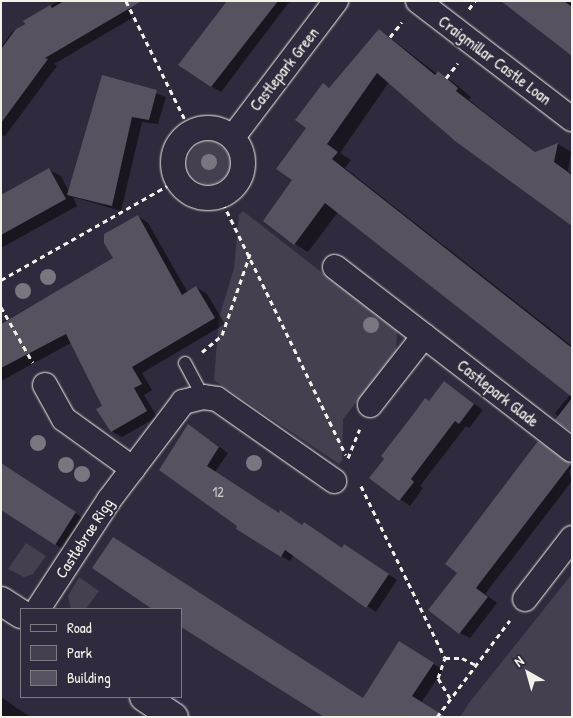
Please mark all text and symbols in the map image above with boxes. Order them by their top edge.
street label: Craigmillar Castle Loan [435,11,555,109]
street label: Castlepark Green [245,23,323,115]
street label: Castlepark Glade [454,355,542,431]
house number: 12 [212,484,224,500]
street label: Castlebrae Rigg [51,494,117,582]
legend [20,608,182,698]
text: Road [67,617,92,638]
text: Park [67,642,92,663]
north arrow [503,648,553,698]
text: N [510,651,527,671]
text: Building [67,667,111,688]

